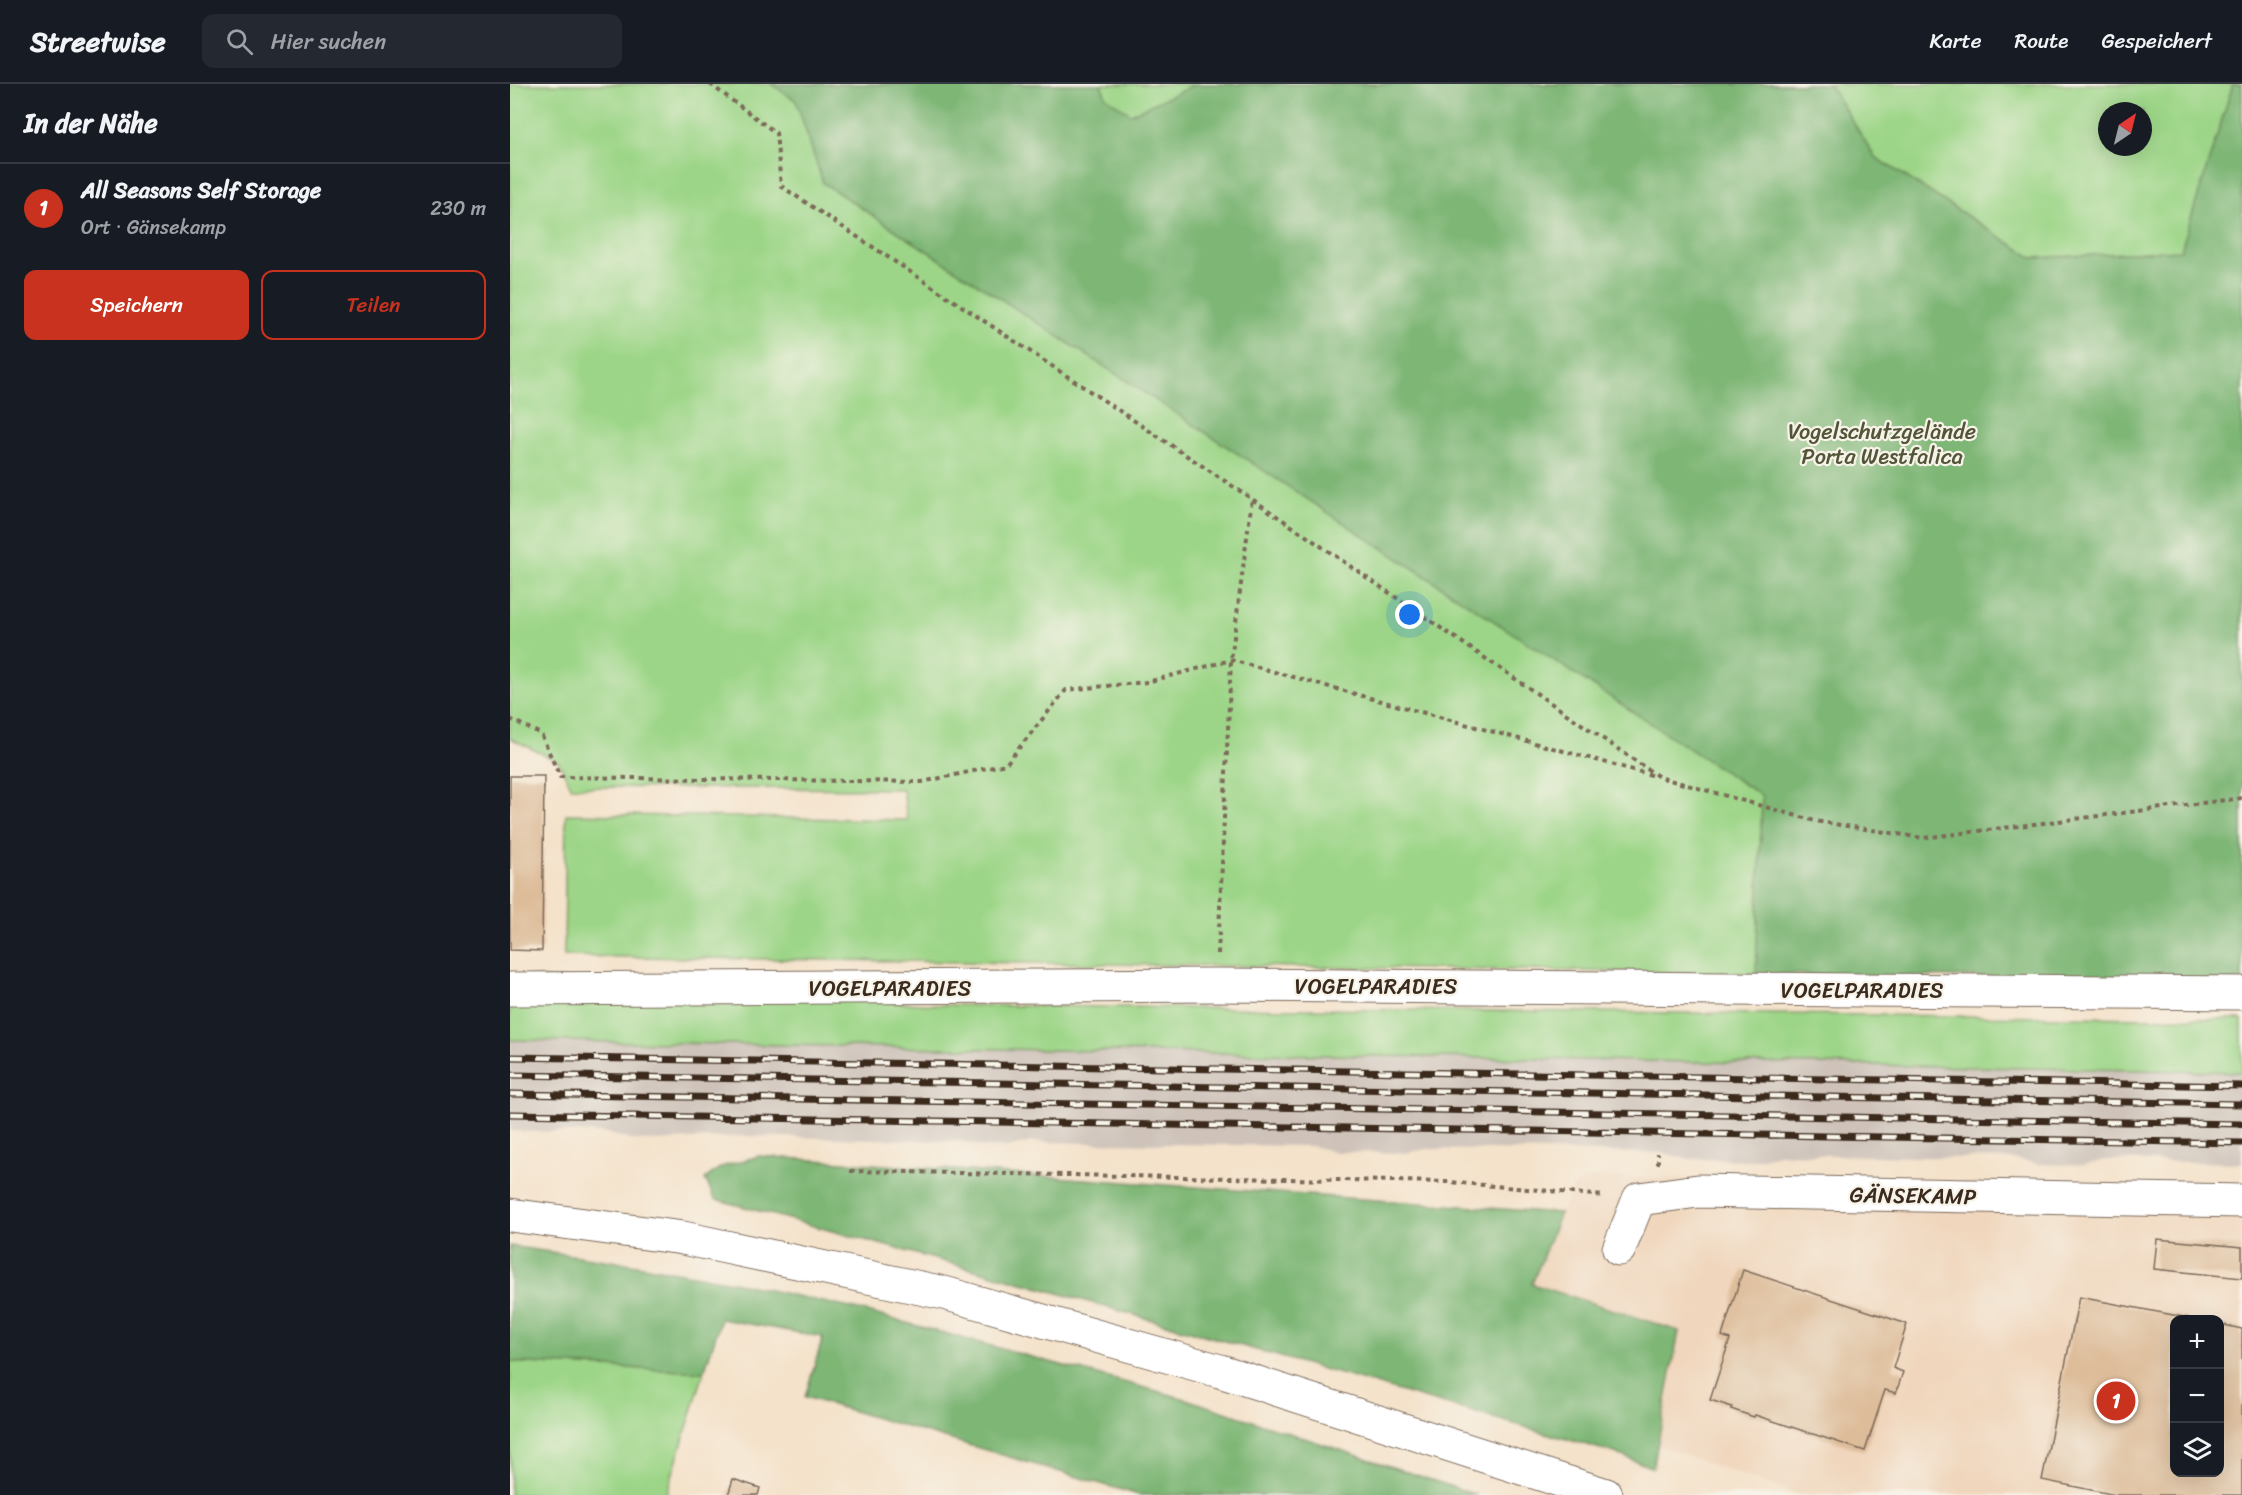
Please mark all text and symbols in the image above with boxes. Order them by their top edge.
search box [202,14,622,68]
text: Streetwise [30,17,166,66]
text: Hier suchen [271,22,386,61]
text: Karte [1930,22,1981,60]
text: Route [2014,22,2068,60]
text: Gespeichert [2101,22,2212,60]
icon: search [223,25,256,58]
text: In der Nähe [24,100,158,146]
north arrow [2098,102,2152,156]
text: All Seasons Self Storage [81,171,321,210]
text: 1 [39,191,48,226]
text: 230 m [430,191,486,226]
text: Ort · Gänsekamp [81,210,226,245]
button: Speichern [24,270,249,340]
button: Teilen [261,270,486,340]
park label: Vogelschutzgelände Porta Westfalica [1788,412,1976,476]
your location [1395,600,1424,629]
street label: VOGELPARADIES [1295,967,1458,1006]
street label: VOGELPARADIES [809,969,972,1008]
street label: VOGELPARADIES [1781,971,1944,1010]
street label: GÄNSEKAMP [1849,1175,1977,1216]
map controls [2170,1315,2224,1477]
button: + [2170,1315,2224,1369]
button: − [2170,1369,2224,1423]
pin: 1 [2096,1378,2136,1424]
button: layers [2170,1423,2224,1477]

